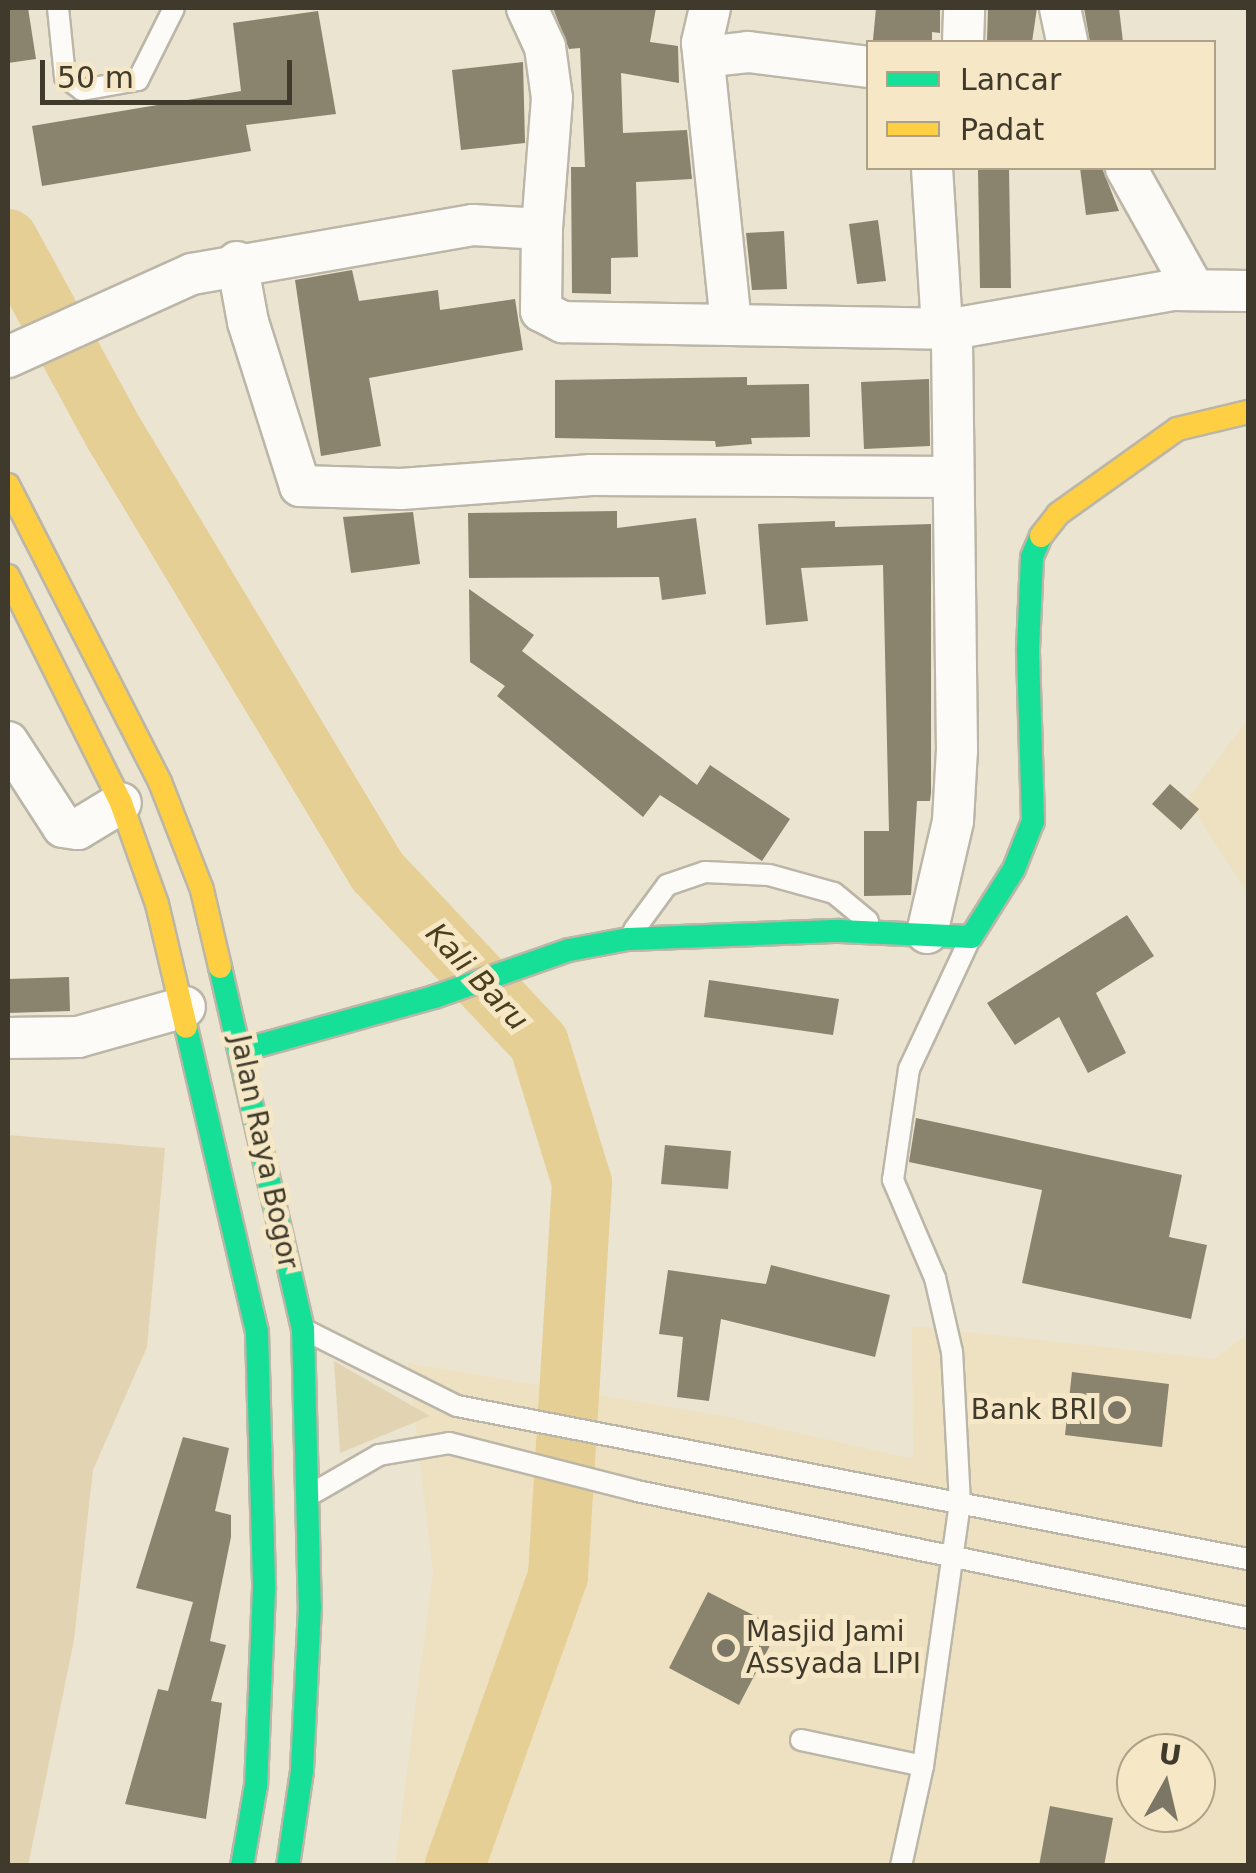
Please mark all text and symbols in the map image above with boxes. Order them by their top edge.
scale bar [45,40,298,102]
legend [866,40,1216,170]
text: 50 m [57,60,134,95]
text: Lancar [960,62,1061,97]
text: Padat [960,112,1044,147]
water label: Kali Baru [418,916,536,1038]
street label: Jalan Raya Bogor [223,1032,305,1272]
place label: Bank BRI [971,1393,1097,1427]
marker: Bank BRI [1106,1399,1128,1421]
place label: Masjid Jami Assyada LIPI [746,1615,921,1681]
marker: Masjid Jami Assyada LIPI [715,1637,737,1659]
north arrow [1116,1733,1216,1833]
text: U [1156,1737,1184,1773]

